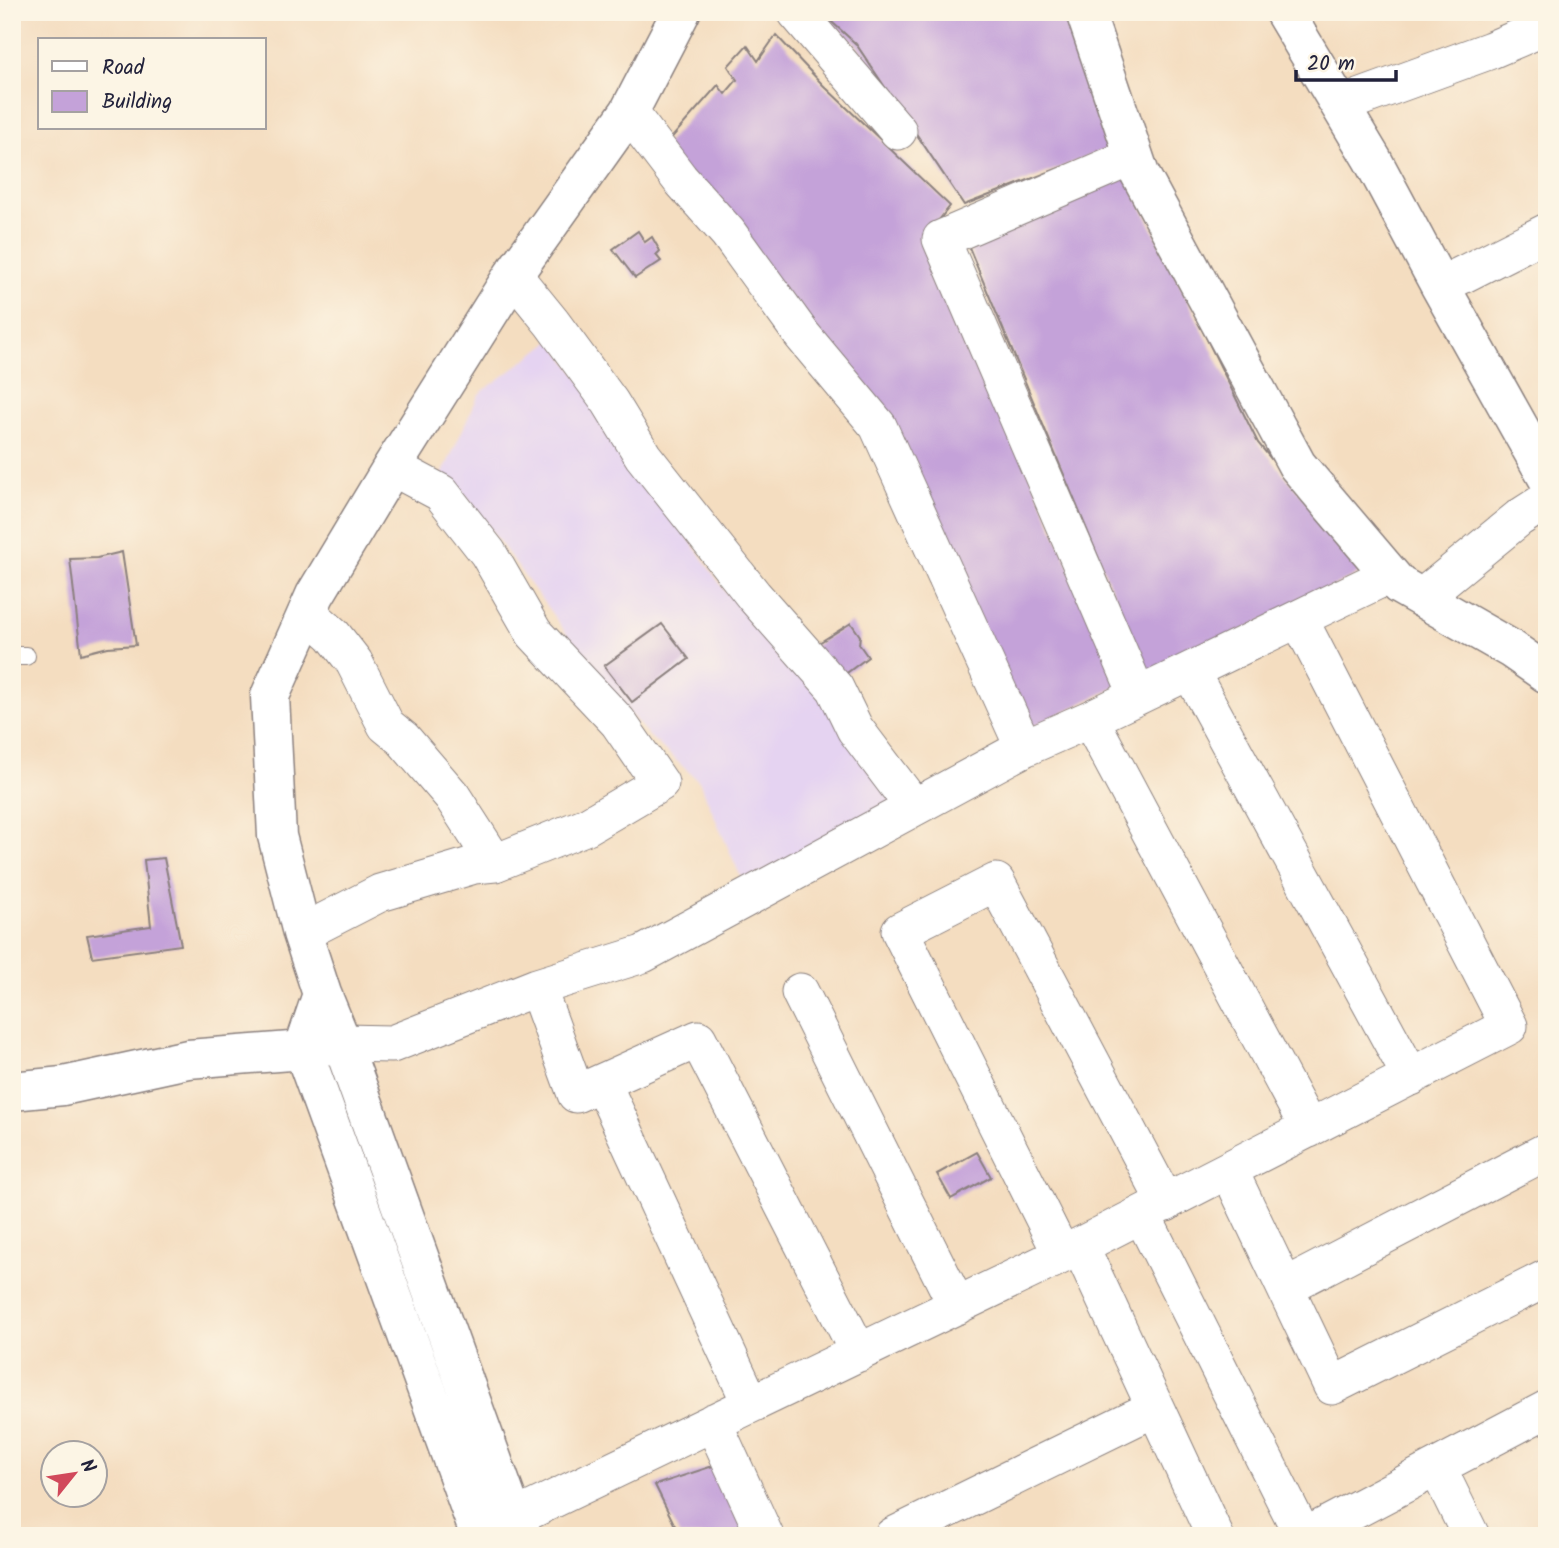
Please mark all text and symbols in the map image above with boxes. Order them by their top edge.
legend [38,38,266,130]
scale bar [1296,38,1396,82]
text: 20 m [1307,48,1355,81]
text: Road [102,52,145,85]
text: Building [102,86,172,119]
north arrow [38,1440,108,1510]
text: N [71,1454,103,1479]

